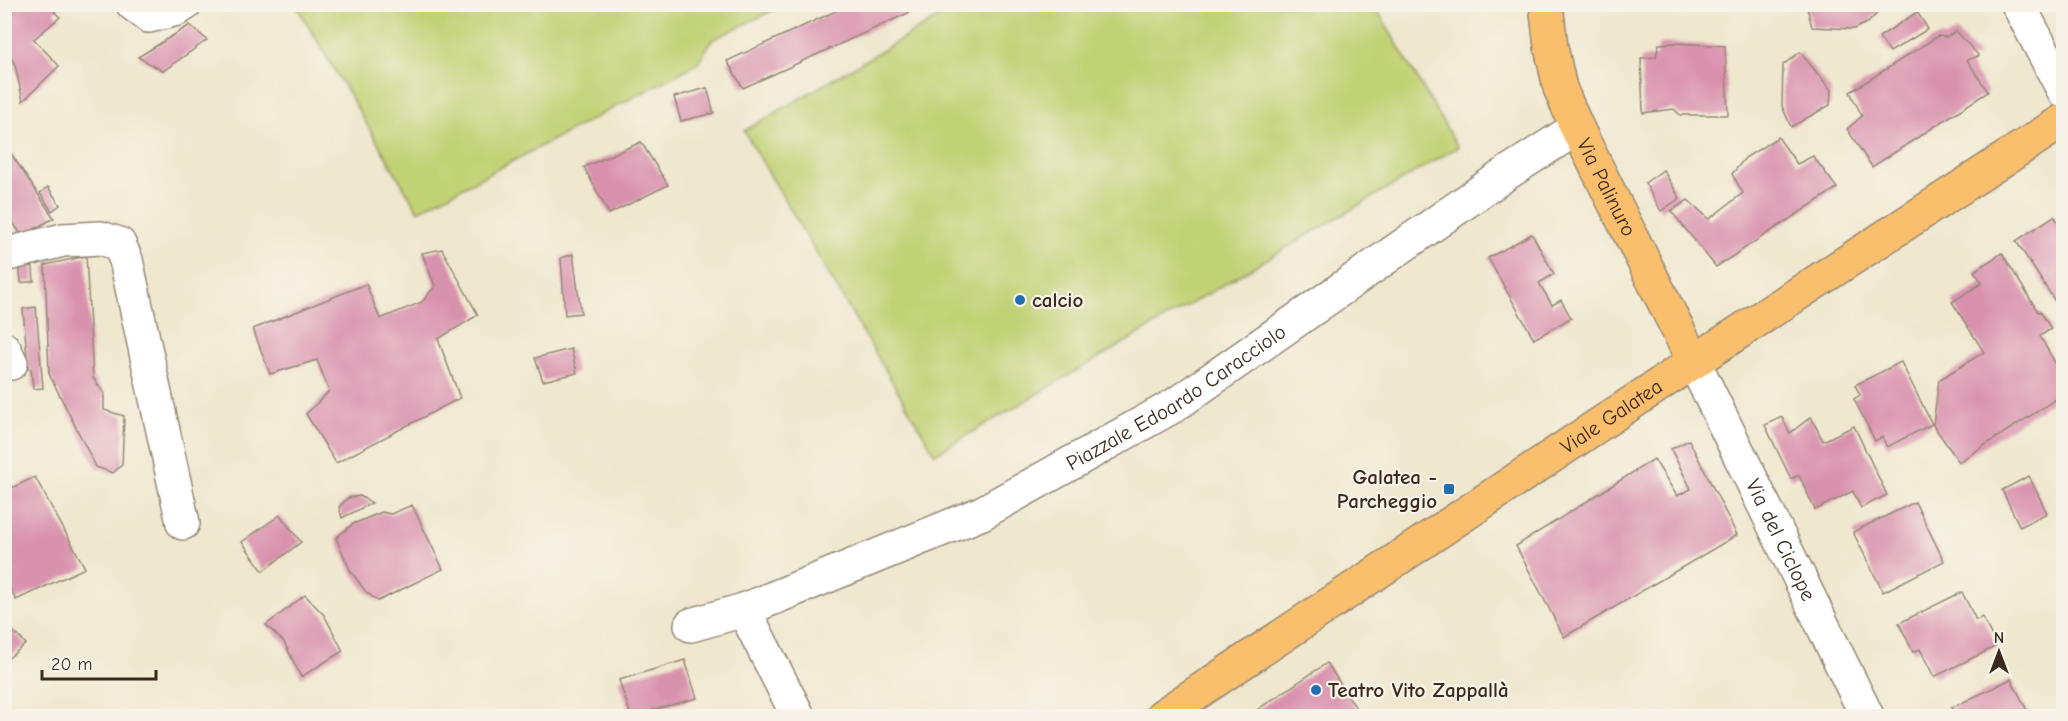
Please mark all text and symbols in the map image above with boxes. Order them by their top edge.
street label: Via Palinuro [1572,134,1641,240]
place label: calcio [1032,288,1083,312]
marker: calcio [1013,293,1027,307]
street label: Piazzale Edoardo Caracciolo [1062,319,1290,475]
street label: Viale Galatea [1556,374,1667,459]
place label: Galatea - Parcheggio [1337,465,1437,513]
street label: Via del Ciclope [1741,475,1821,605]
marker: Galatea - Parcheggio [1442,482,1456,496]
north arrow [1969,622,2029,682]
text: N [1994,629,2004,647]
scale bar [42,643,156,681]
text: 20 m [51,654,92,675]
place label: Teatro Vito Zappallà [1328,678,1509,702]
marker: Teatro Vito Zappallà [1309,683,1323,697]

